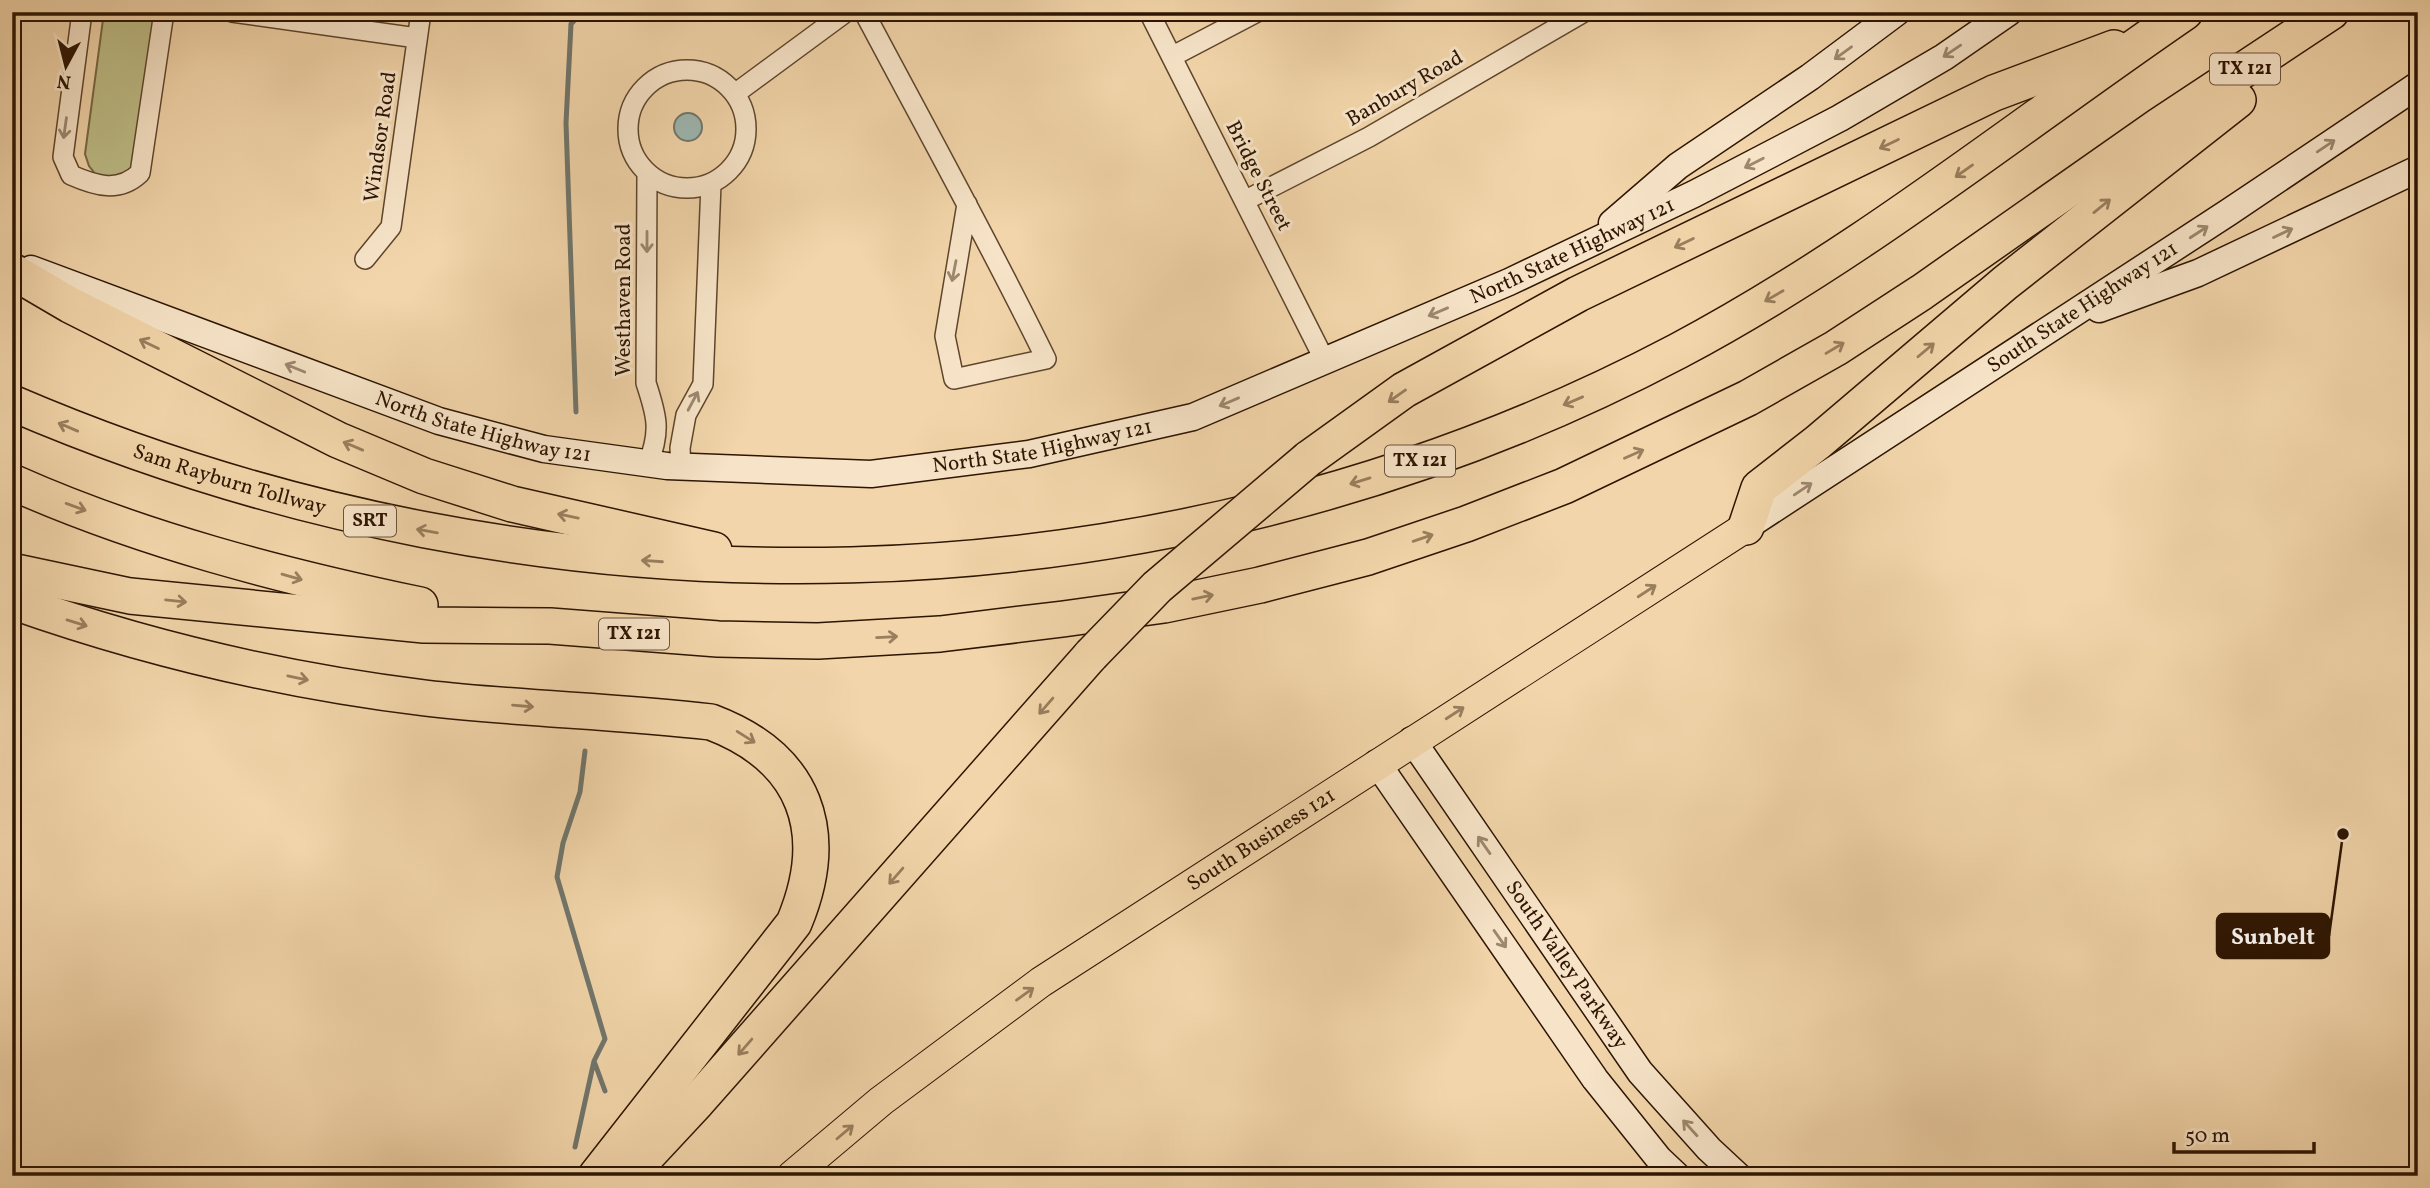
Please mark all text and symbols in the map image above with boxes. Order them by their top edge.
north arrow [32,32,102,102]
street label: Banbury Road [1341,44,1469,134]
one-way arrow [1943,44,1962,58]
one-way arrow [1834,46,1853,60]
road number: TX 121 [2210,54,2280,85]
text: N [56,67,73,95]
street label: Windsor Road [357,70,405,204]
one-way arrow [59,116,72,139]
street label: Bridge Street [1218,116,1298,236]
one-way arrow [1879,138,1900,151]
one-way arrow [2316,139,2335,154]
one-way arrow [1745,156,1765,170]
one-way arrow [1955,164,1974,178]
street label: North State Highway 121 [1466,191,1680,311]
one-way arrow [2093,198,2111,214]
street label: Westhaven Road [610,223,639,377]
one-way arrow [2189,225,2208,239]
one-way arrow [2272,226,2293,239]
one-way arrow [640,230,654,253]
street label: South State Highway 121 [1982,235,2184,380]
one-way arrow [1674,237,1695,250]
one-way arrow [947,259,960,282]
one-way arrow [1764,290,1785,303]
one-way arrow [1428,306,1449,319]
one-way arrow [139,337,160,351]
one-way arrow [1825,341,1845,355]
one-way arrow [1917,342,1935,358]
one-way arrow [284,361,306,374]
street label: North State Highway 121 [371,384,593,470]
one-way arrow [1388,389,1407,403]
one-way arrow [687,391,700,412]
one-way arrow [1219,396,1240,409]
one-way arrow [1562,396,1584,409]
street label: North State Highway 121 [931,412,1155,481]
one-way arrow [58,420,79,433]
street label: Sam Rayburn Tollway [129,437,330,522]
one-way arrow [342,439,364,452]
road number: TX 121 [1385,446,1455,476]
one-way arrow [1623,447,1644,460]
one-way arrow [1349,476,1371,488]
one-way arrow [1793,482,1812,497]
one-way arrow [64,502,86,515]
road number: SRT [344,506,396,536]
one-way arrow [557,509,580,522]
one-way arrow [416,524,439,537]
one-way arrow [1411,531,1433,543]
one-way arrow [641,554,664,567]
one-way arrow [280,571,303,584]
one-way arrow [1636,583,1656,597]
one-way arrow [1191,590,1214,604]
one-way arrow [164,595,186,608]
one-way arrow [66,617,88,630]
road number: TX 121 [599,618,669,650]
one-way arrow [875,630,897,643]
one-way arrow [286,671,309,685]
one-way arrow [1038,697,1054,715]
one-way arrow [511,700,534,713]
one-way arrow [1444,705,1464,719]
one-way arrow [736,731,756,745]
street label: South Business 121 [1181,781,1341,898]
one-way arrow [1477,836,1491,855]
one-way arrow [888,867,904,885]
street label: South Valley Parkway [1498,875,1635,1056]
callout: Sunbelt [2217,914,2329,958]
text: Sunbelt [2231,922,2315,954]
one-way arrow [1493,929,1507,948]
one-way arrow [1015,986,1034,1001]
one-way arrow [737,1038,753,1056]
scale bar [2174,1111,2314,1155]
one-way arrow [1682,1119,1698,1137]
text: 50 m [2185,1122,2230,1151]
one-way arrow [835,1124,853,1140]

